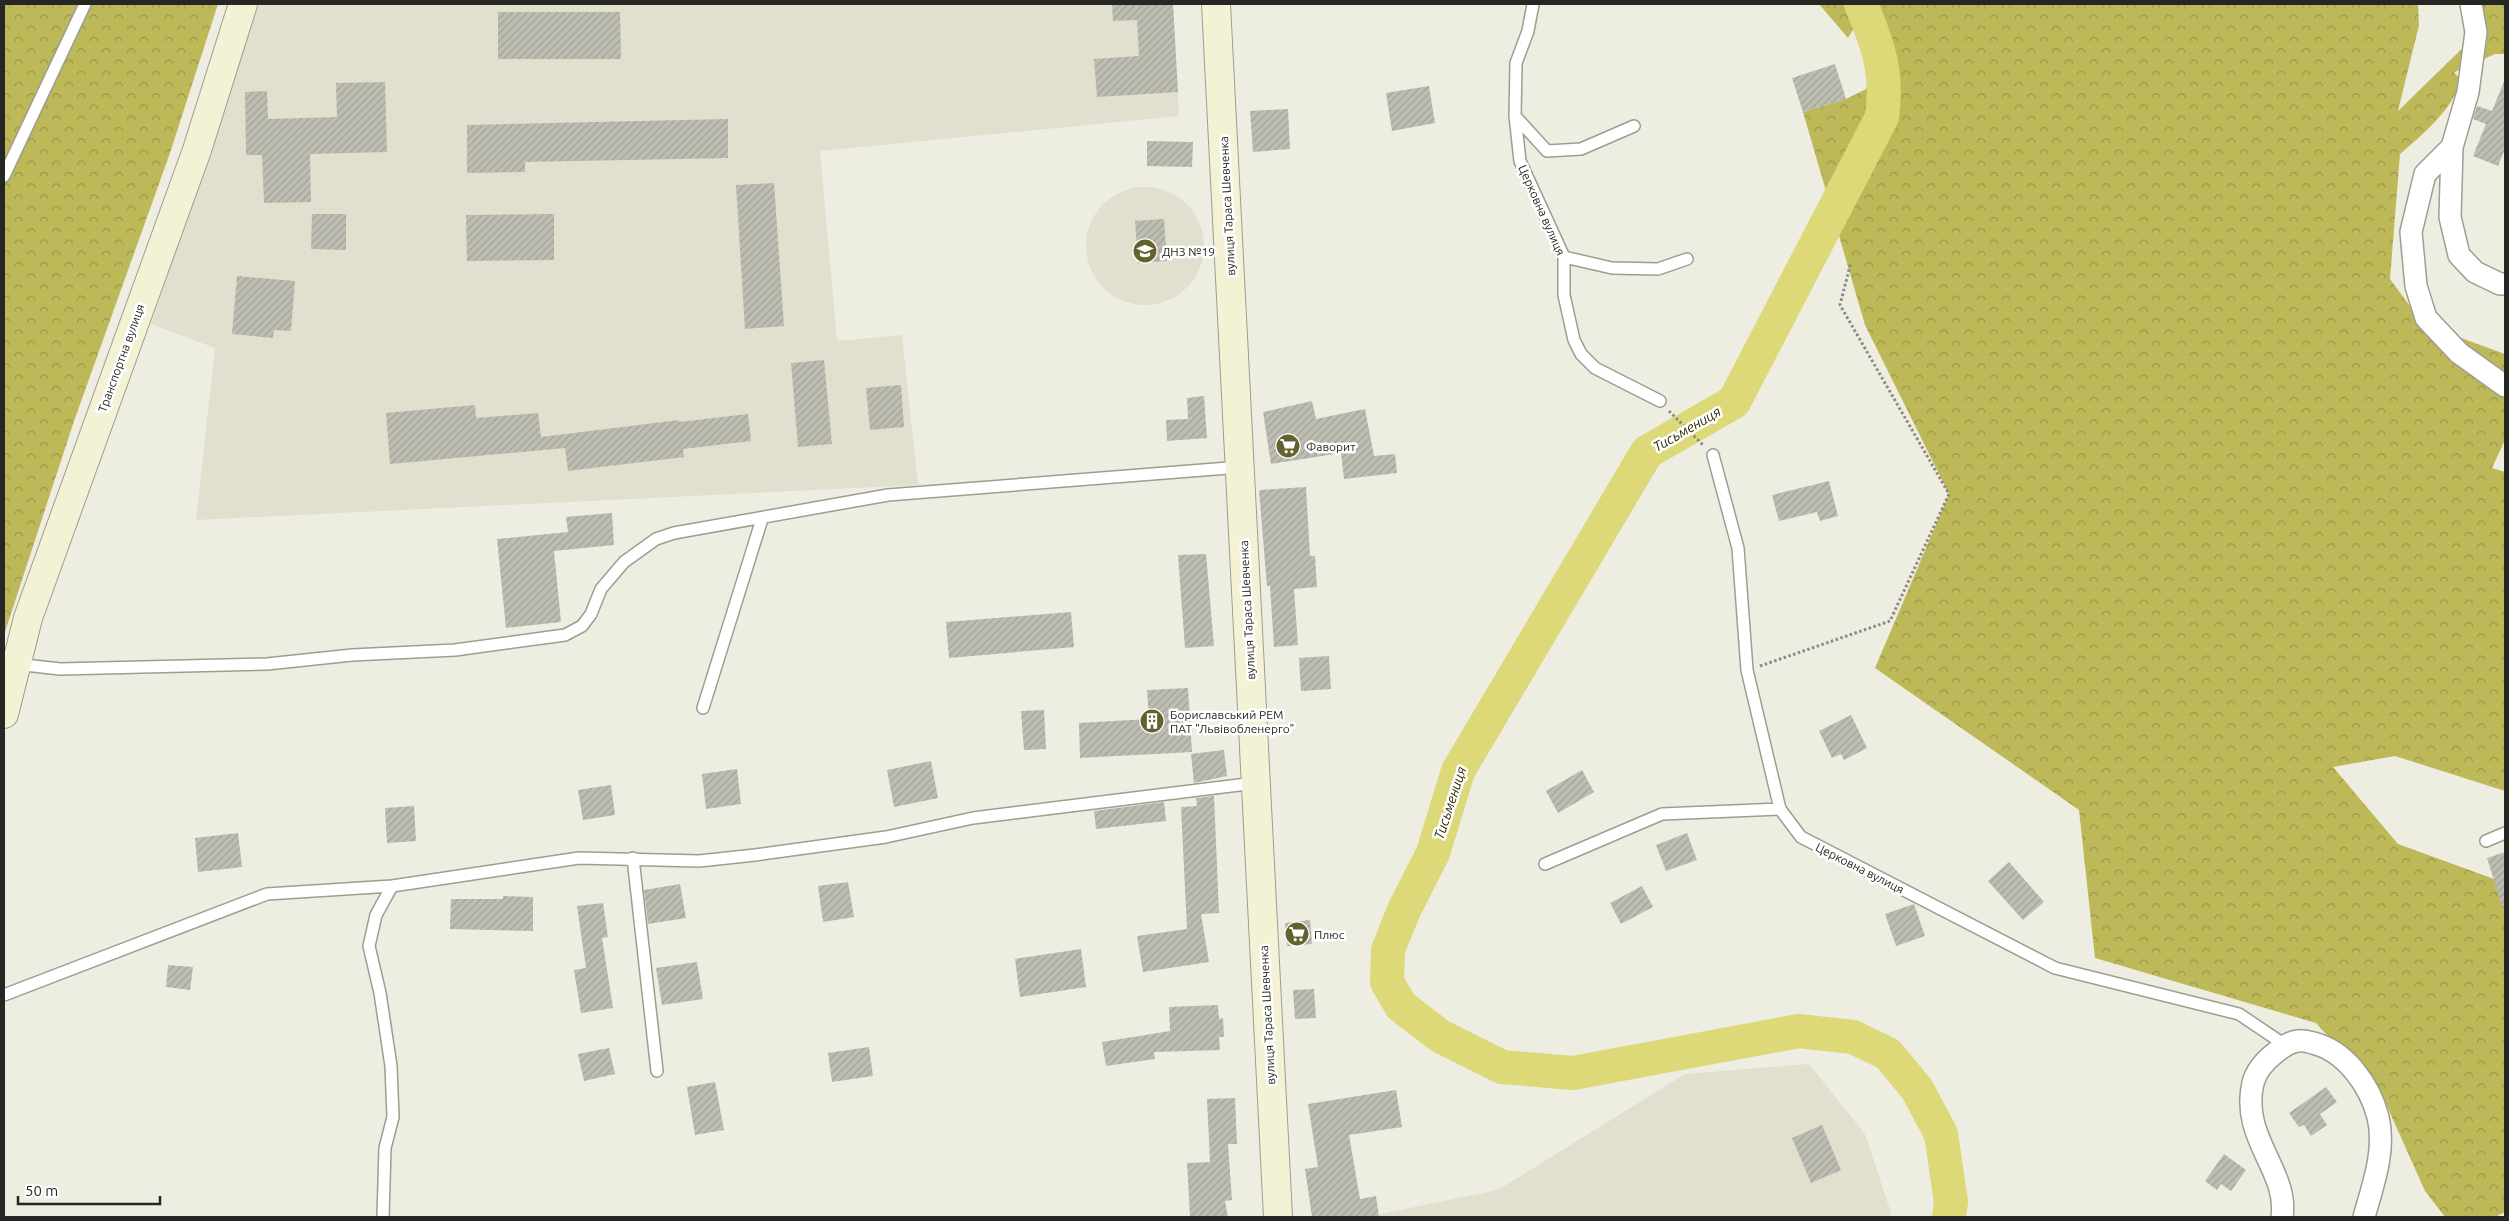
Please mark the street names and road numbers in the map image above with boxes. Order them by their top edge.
street label: вулиця Тараса Шевченка [1217,136,1237,276]
street label: Церковна вулиця [1516,163,1568,257]
street label: Транспортна вулиця [95,302,147,414]
street label: вулиця Тараса Шевченка [1237,540,1257,680]
street label: Церковна вулиця [1814,840,1906,896]
street label: вулиця Тараса Шевченка [1257,945,1277,1085]

